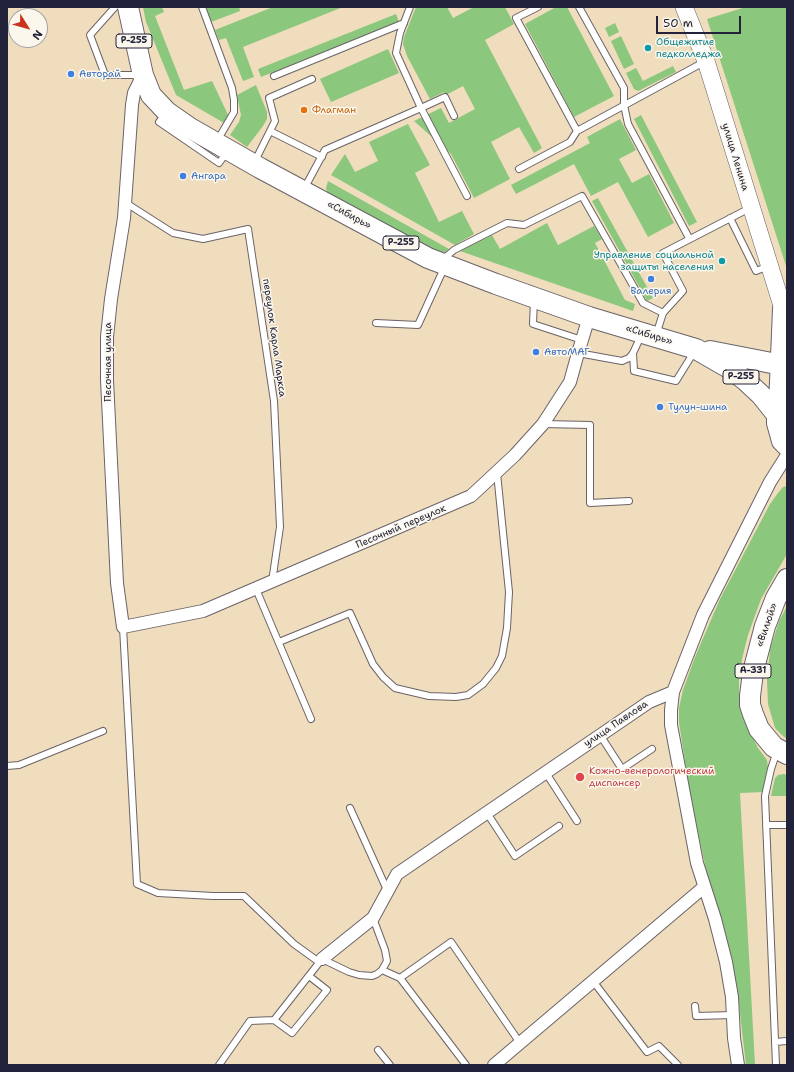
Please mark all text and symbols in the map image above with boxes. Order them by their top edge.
north arrow [8,8,48,48]
scale bar [658,8,743,34]
text: 50 m [663,15,693,31]
text: N [29,27,46,43]
road number: Р-255 [116,34,152,48]
place label: Общежитие педколледжа [656,36,721,60]
marker: Общежитие педколледжа [643,43,653,53]
place label: Авторай [79,68,121,80]
marker: Авторай [66,69,76,79]
place label: Флагман [312,104,356,116]
marker: Флагман [299,105,309,115]
street label: улица Ленина [719,122,751,192]
place label: Ангара [191,170,226,182]
marker: Ангара [178,171,188,181]
street label: «Сибирь» [325,198,373,232]
road number: Р-255 [383,236,419,250]
place label: Управление социальной защиты населения [594,249,714,272]
marker: Управление социальной защиты населения [717,256,727,266]
marker: Валерия [646,274,656,284]
street label: переулок Карла Маркса [260,278,288,398]
place label: Валерия [631,285,671,297]
street label: Песочная улица [102,322,114,402]
street label: «Сибирь» [624,322,674,348]
place label: АвтоМАГ [544,346,590,358]
marker: АвтоМАГ [531,347,541,357]
road number: Р-255 [723,370,759,384]
place label: Тулун-шина [668,401,727,413]
marker: Тулун-шина [655,402,665,412]
street label: Песочный переулок [354,503,448,551]
street label: «Вилюй» [754,602,780,648]
road number: А-331 [735,664,771,678]
street label: улица Павлова [582,698,650,750]
place label: Кожно-венерологический диспансер [589,765,714,788]
marker: Кожно-венерологический диспансер [574,771,586,783]

